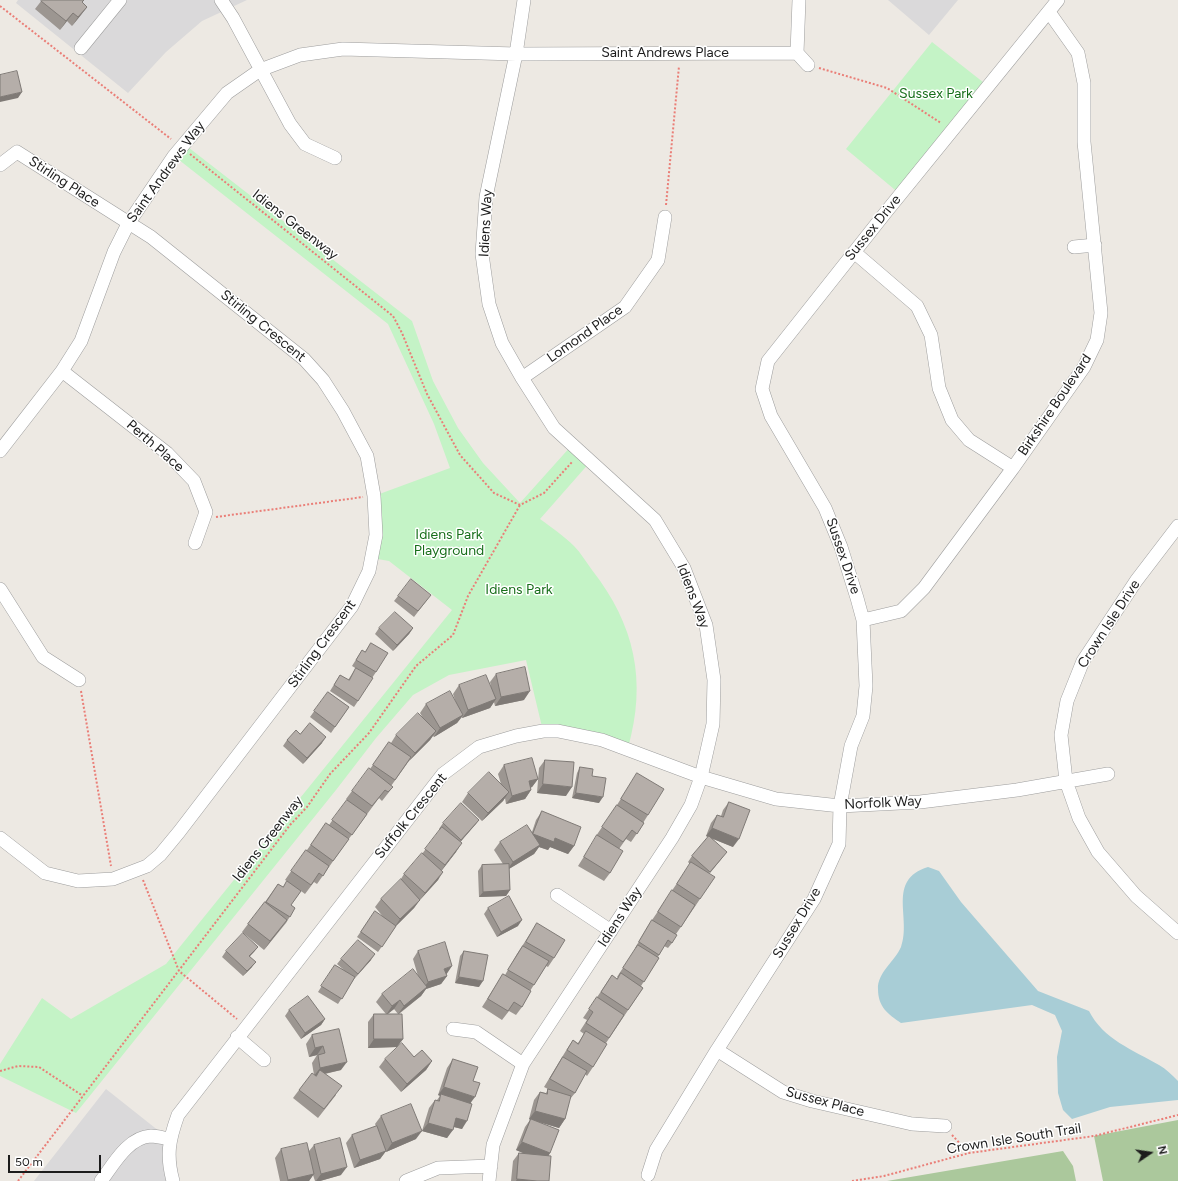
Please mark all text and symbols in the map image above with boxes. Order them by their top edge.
street label: Saint Andrews Place [601,45,729,61]
park label: Sussex Park [899,86,973,102]
street label: Saint Andrews Way [124,118,208,226]
street label: Stirling Place [25,153,103,211]
street label: Idiens Greenway [249,186,341,264]
street label: Idiens Way [476,189,496,257]
street label: Sussex Drive [841,192,905,264]
street label: Stirling Crescent [217,286,309,366]
street label: Lomond Place [544,302,626,366]
street label: Birkshire Boulevard [1015,351,1095,459]
street label: Perth Place [123,417,187,475]
street label: Sussex Drive [822,516,864,596]
park label: Idiens Park Playground [414,527,484,560]
street label: Idiens Way [673,561,713,631]
street label: Crown Isle Drive [1074,577,1144,671]
park label: Idiens Park [485,582,553,598]
street label: Stirling Crescent [284,597,360,691]
street label: Suffolk Crescent [371,770,451,862]
street label: Idiens Greenway [229,793,307,885]
street label: Norfolk Way [844,793,922,813]
street label: Idiens Way [594,884,646,950]
street label: Sussex Drive [769,885,825,961]
street label: Sussex Place [784,1083,866,1121]
street label: Crown Isle South Trail [946,1120,1082,1158]
north arrow [1130,1133,1170,1173]
text: N [1155,1145,1169,1156]
scale bar [10,1147,103,1173]
text: 50 m [15,1155,43,1169]

